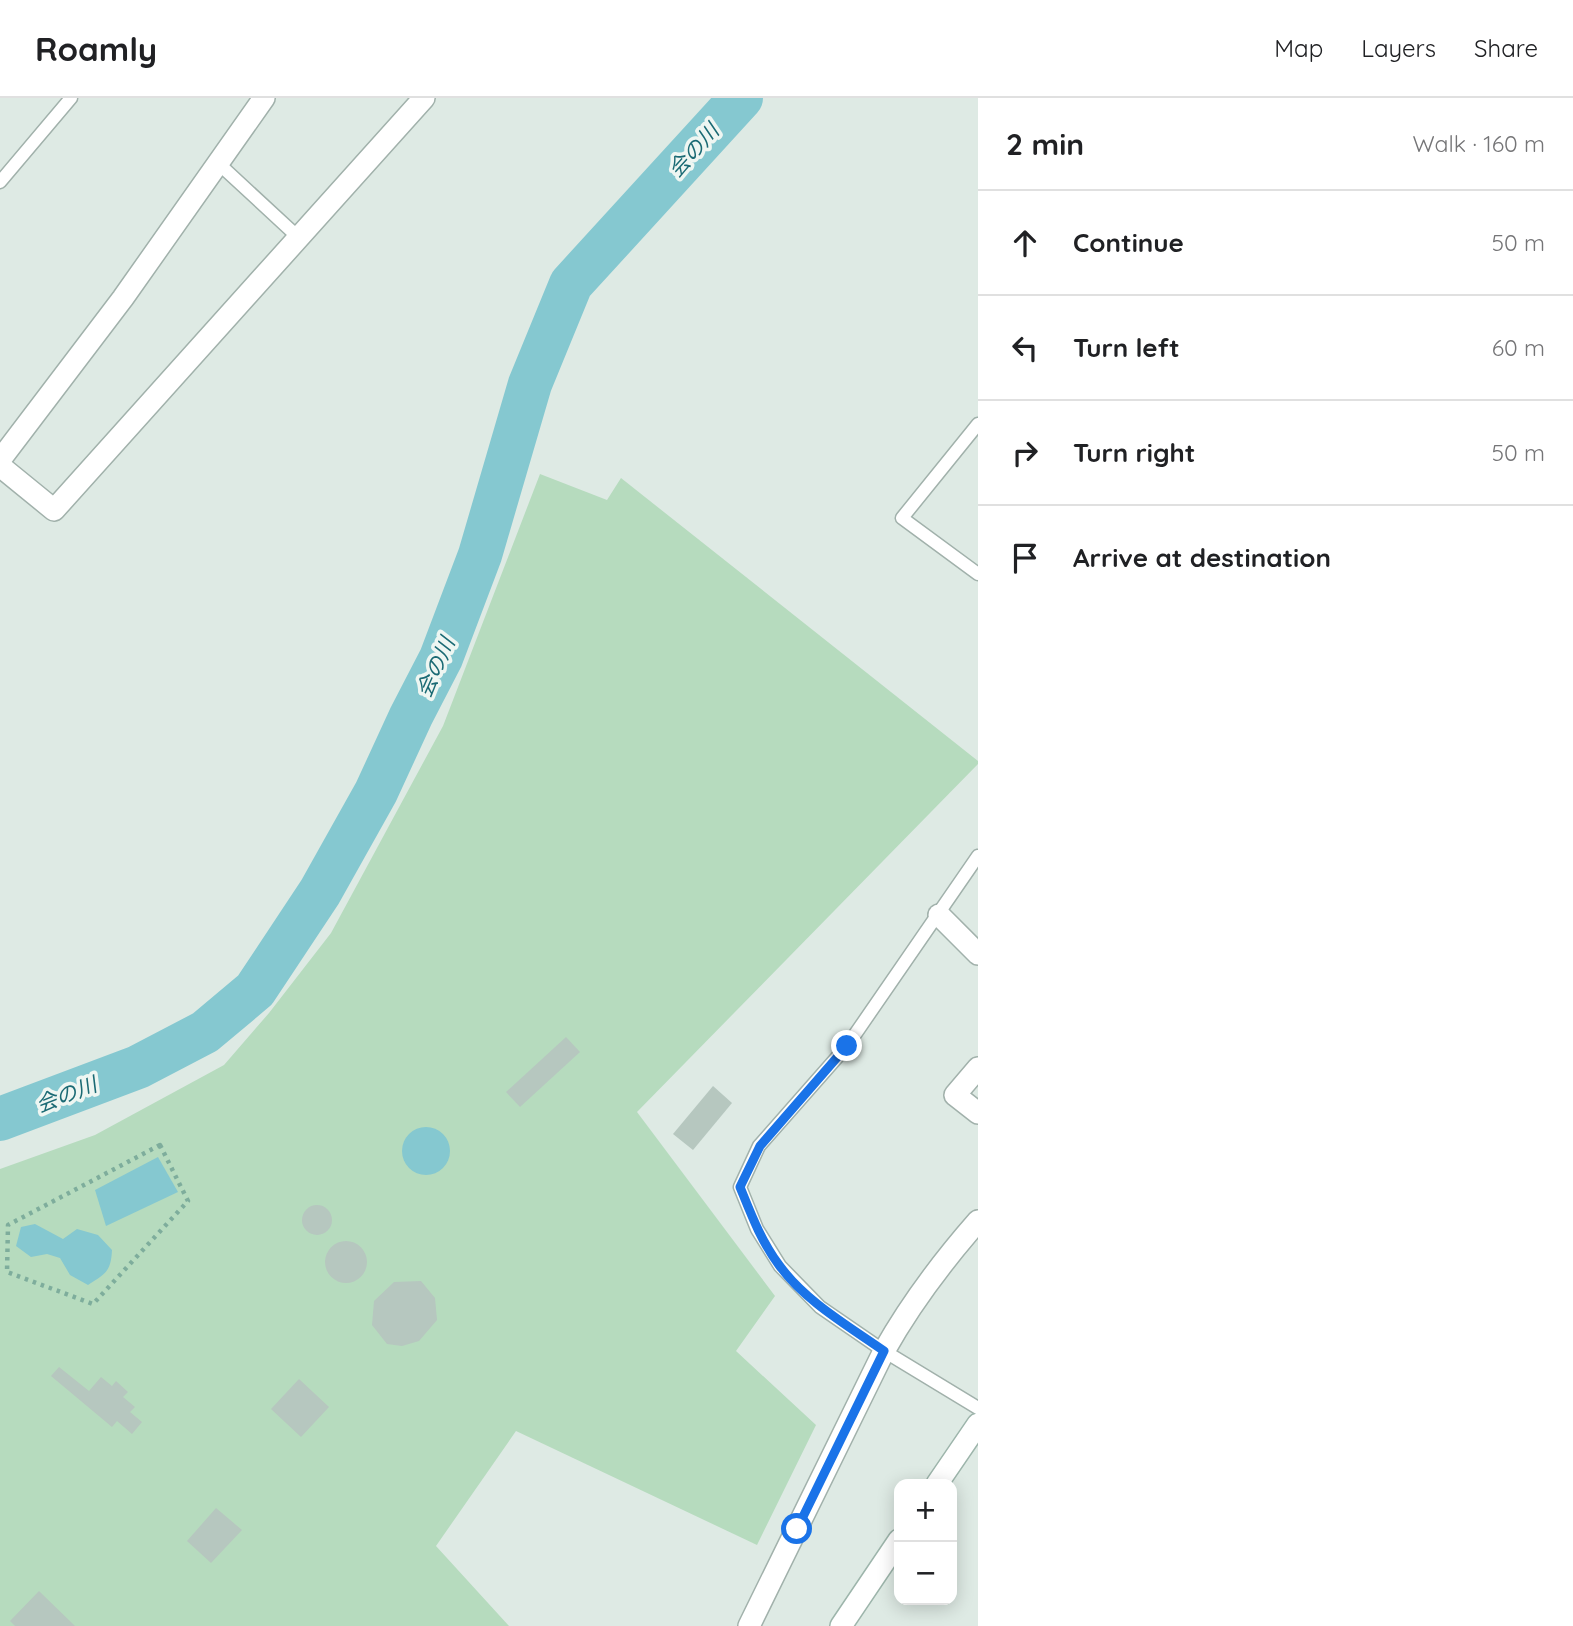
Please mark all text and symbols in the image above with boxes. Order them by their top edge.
text: Roamly [35,28,157,69]
text: Map [1274,33,1323,63]
text: Layers [1361,33,1436,63]
text: Share [1474,33,1538,63]
water label: 会の川 [662,116,725,182]
text: 2 min [1006,125,1084,163]
text: Walk · 160 m [1413,129,1545,158]
icon: ahead [1006,224,1044,262]
text: Continue [1073,226,1184,259]
text: 50 m [1492,228,1545,257]
icon: left [1006,329,1044,367]
text: Turn left [1073,331,1180,364]
text: 60 m [1492,333,1545,362]
icon: right [1006,434,1044,472]
text: Turn right [1073,436,1195,469]
text: 50 m [1492,438,1545,467]
icon: arrive [1006,539,1044,577]
text: Arrive at destination [1073,541,1331,574]
water label: 会の川 [410,631,461,701]
route end [831,1030,862,1061]
water label: 会の川 [32,1070,102,1117]
map controls [894,1479,957,1605]
button: + [894,1479,957,1542]
route start [781,1513,812,1544]
button: − [894,1542,957,1605]

